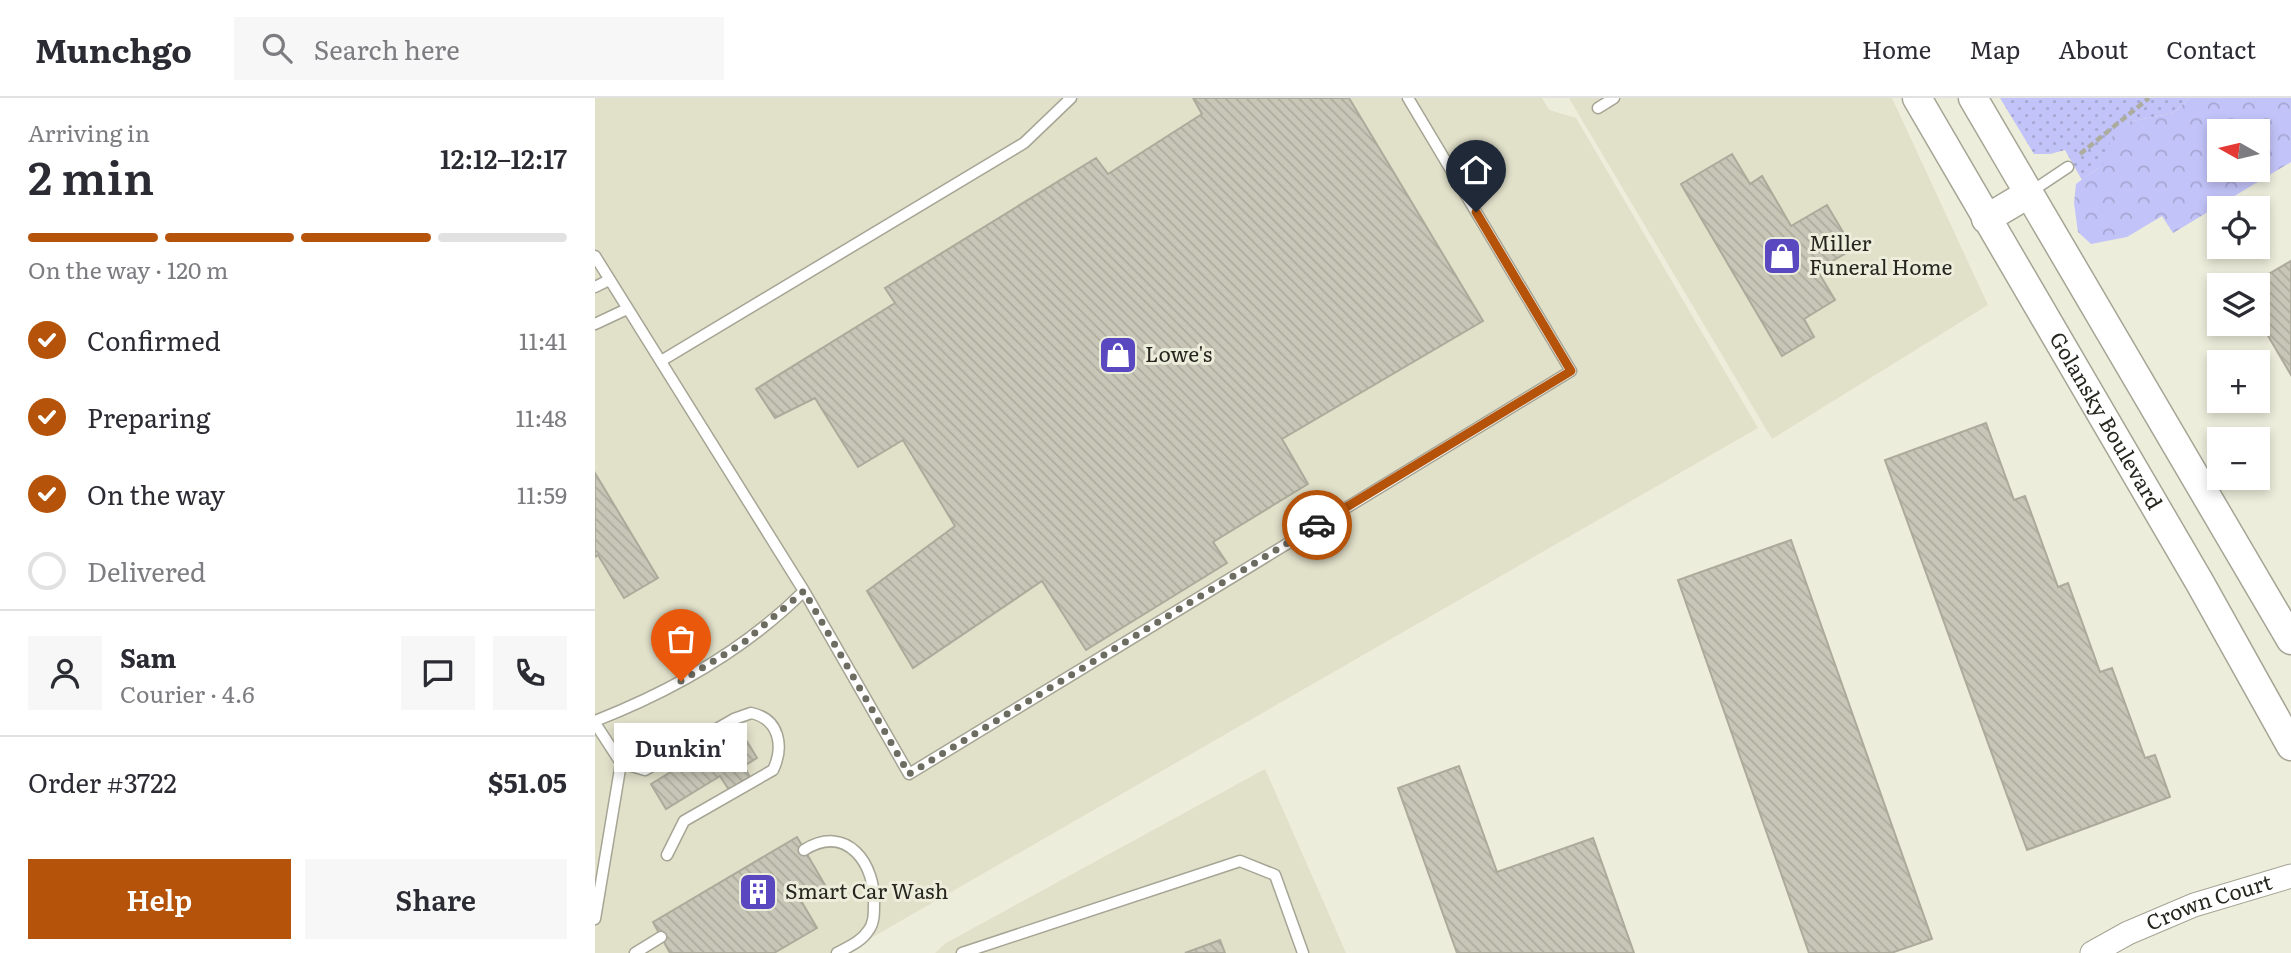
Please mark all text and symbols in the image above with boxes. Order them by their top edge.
search box [234,17,724,80]
text: Munchgo [35,24,192,73]
icon: search [258,29,296,67]
text: Search here [314,29,460,68]
text: Home [1862,31,1931,66]
text: Map [1969,31,2020,66]
text: About [2058,31,2128,66]
text: Contact [2166,31,2256,66]
text: Arriving in [28,115,150,149]
north arrow [2207,119,2270,182]
map controls [2207,119,2270,490]
text: 12:12–12:17 [440,138,567,177]
pin [1446,140,1506,212]
text: 2 min [28,141,154,209]
icon: home [1457,151,1495,189]
button: locate [2207,196,2270,259]
place label: Miller Funeral Home [1809,226,1953,281]
shop icon: Miller Funeral Home [1761,235,1803,277]
text: On the way · 120 m [28,252,228,286]
button: layers [2207,273,2270,336]
text: Confirmed [87,320,221,359]
icon: check [28,321,66,359]
text: 11:41 [519,323,567,357]
street label: Golansky Boulevard [2044,325,2172,514]
shop icon: Lowe's [1097,334,1139,376]
place label: Lowe's [1145,337,1212,368]
button: + [2207,350,2270,413]
text: Preparing [87,397,210,436]
icon: check [28,398,66,436]
text: 11:48 [516,400,567,434]
button: − [2207,427,2270,490]
text: On the way [87,474,225,513]
icon: check [28,475,66,513]
text: 11:59 [517,477,567,511]
courier [1282,490,1352,560]
icon: car [1298,506,1336,544]
text: Delivered [87,551,206,590]
pin [651,609,711,681]
icon: bag [662,620,700,658]
button: person [28,636,102,710]
button: chat [401,636,475,710]
button: phone [493,636,567,710]
text: Sam [120,637,176,676]
text: Courier · 4.6 [120,676,255,710]
callout: Dunkin' [615,723,747,772]
text: Dunkin' [635,730,726,764]
text: Order #3722 [28,762,177,801]
text: $51.05 [488,762,567,801]
button: Help [28,859,291,939]
button: Share [305,859,567,939]
street label: Crown Court [2140,864,2276,937]
building icon: Smart Car Wash [737,871,779,913]
place label: Smart Car Wash [785,874,949,905]

